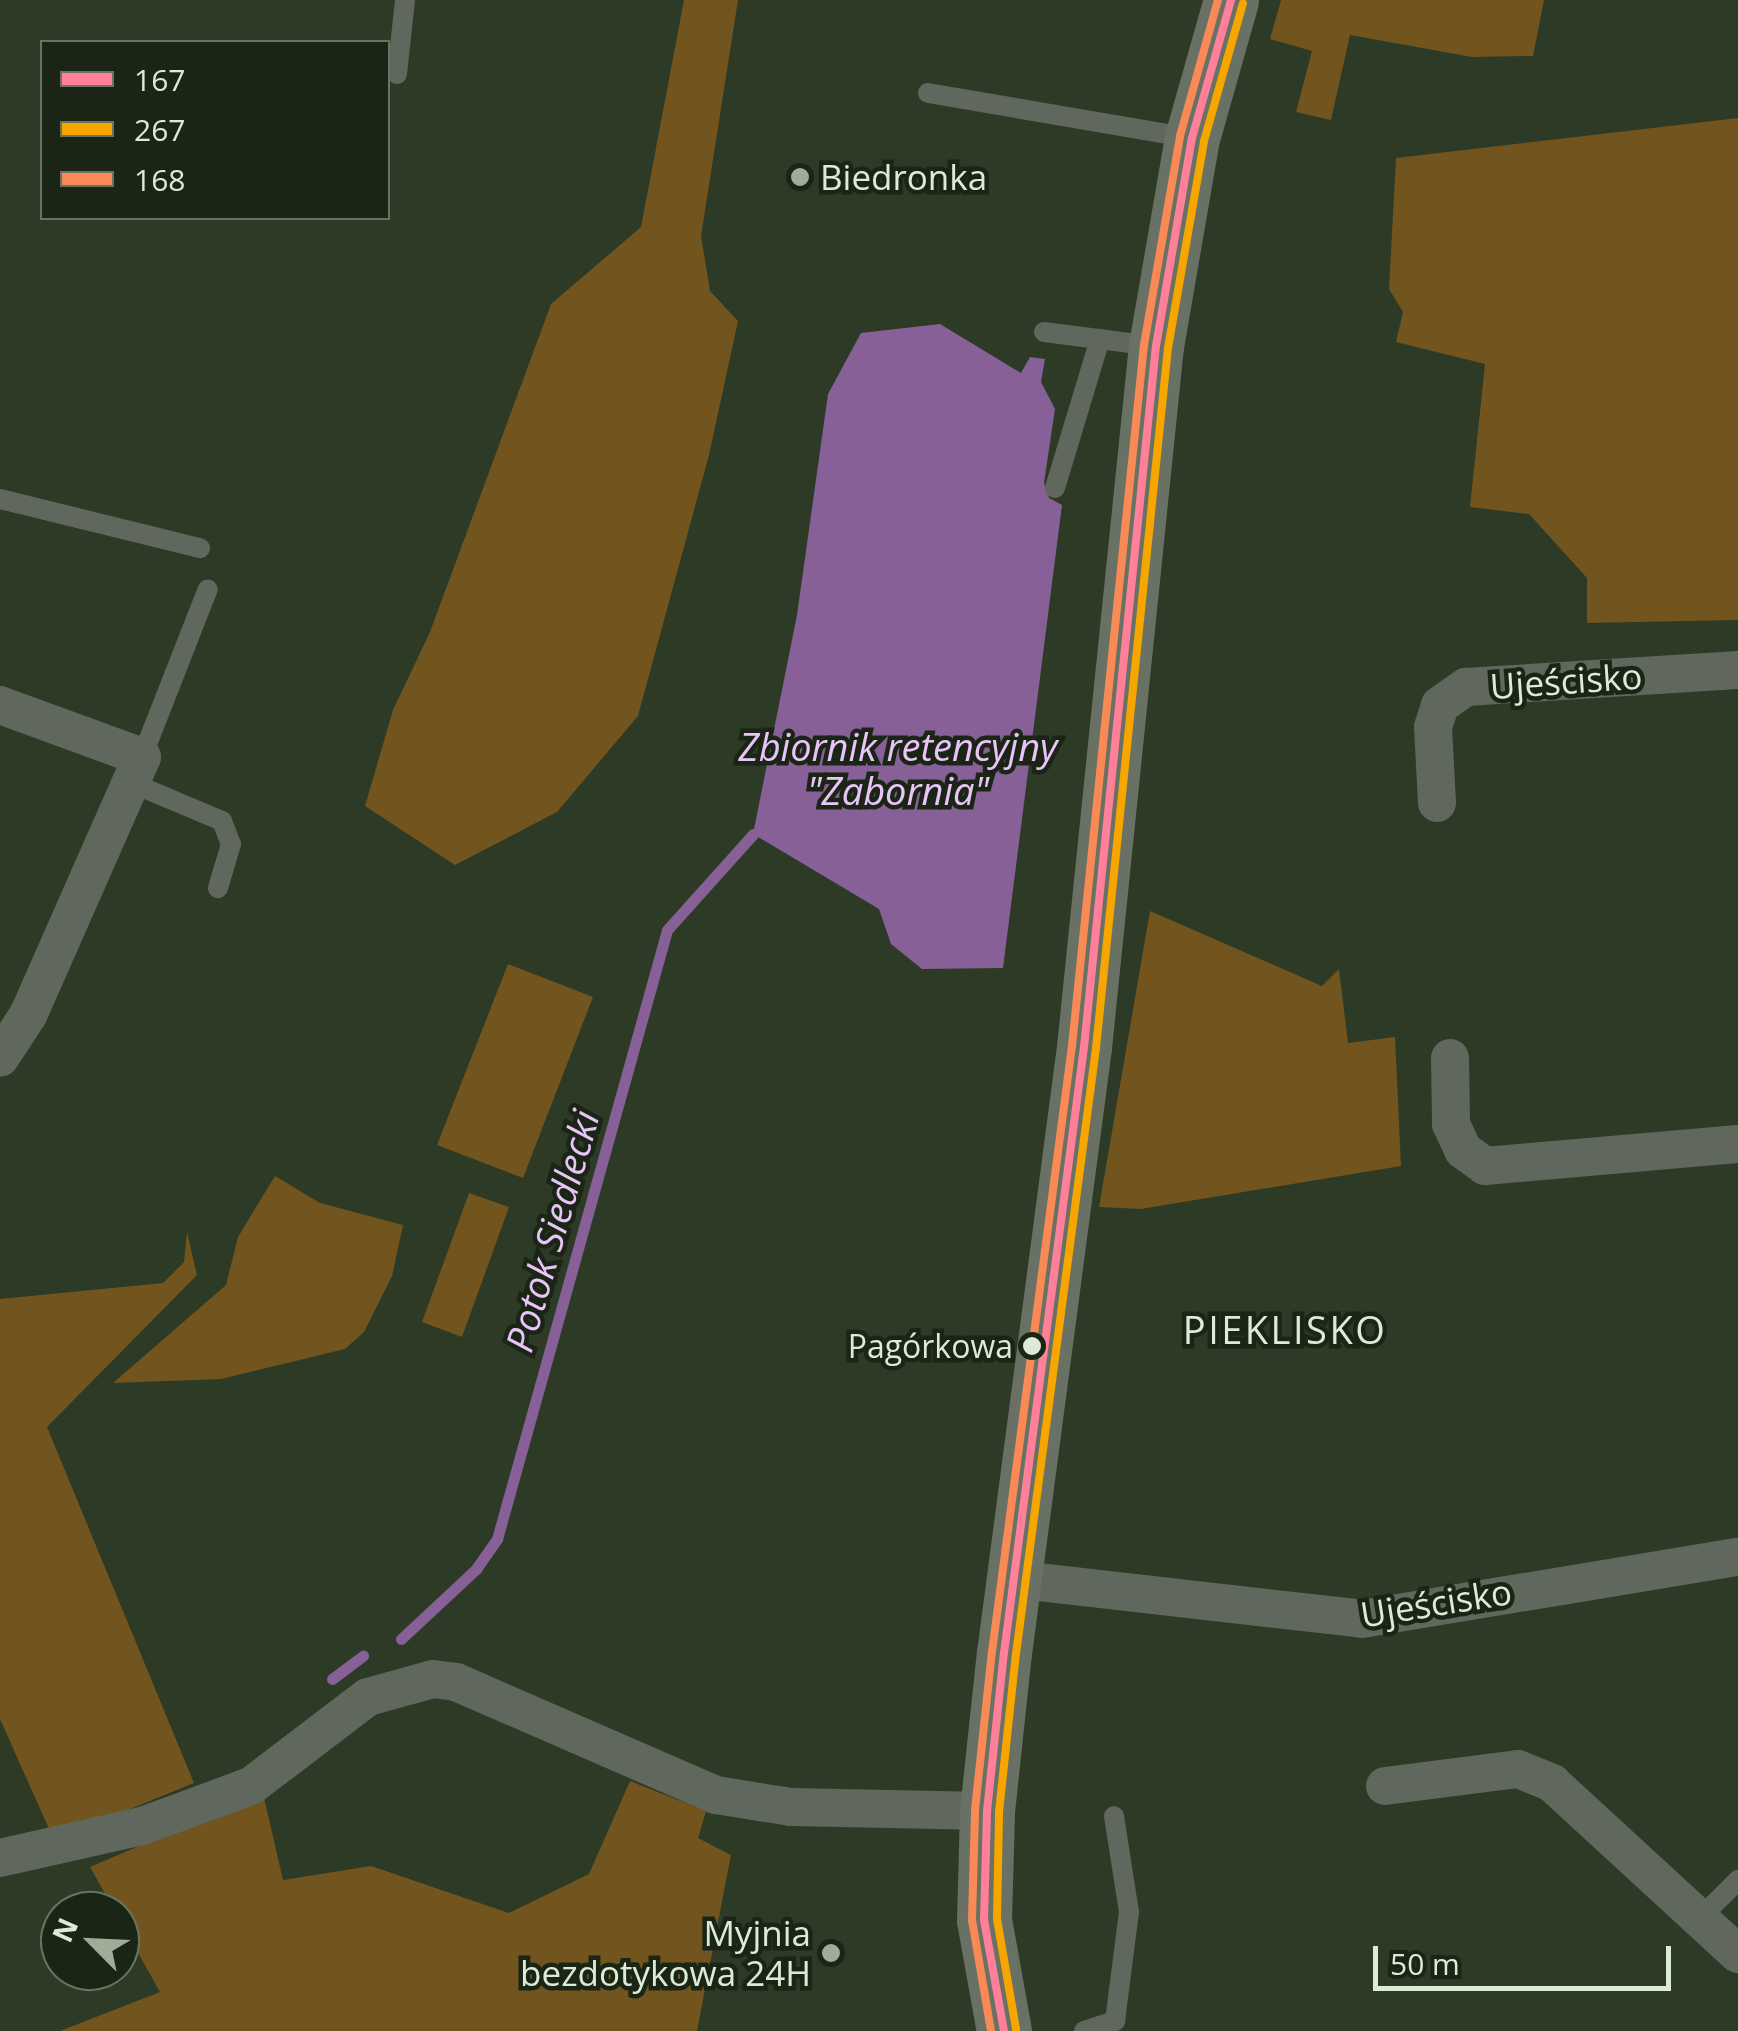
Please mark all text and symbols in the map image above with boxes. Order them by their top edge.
legend [40,40,390,220]
text: 167 [134,59,185,100]
text: 267 [134,109,185,150]
place label: Biedronka [820,156,987,198]
text: 168 [134,159,185,200]
marker: Biedronka [789,166,811,188]
street label: Ujeścisko [1489,655,1643,707]
water label: Zbiornik retencyjny "Zabornia" [738,724,1058,814]
water label: Potok Siedlecki [496,1105,608,1357]
district label: PIEKLISKO [1183,1307,1387,1353]
place label: Pagórkowa [848,1327,1013,1365]
marker: Pagórkowa [1022,1336,1042,1356]
street label: Ujeścisko [1357,1570,1515,1636]
north arrow [40,1891,140,1991]
text: N [42,1911,86,1948]
place label: Myjnia bezdotykowa 24H [520,1912,811,1994]
scale bar [1378,1926,1676,1988]
marker: Myjnia bezdotykowa 24H [820,1942,842,1964]
text: 50 m [1390,1943,1460,1984]

